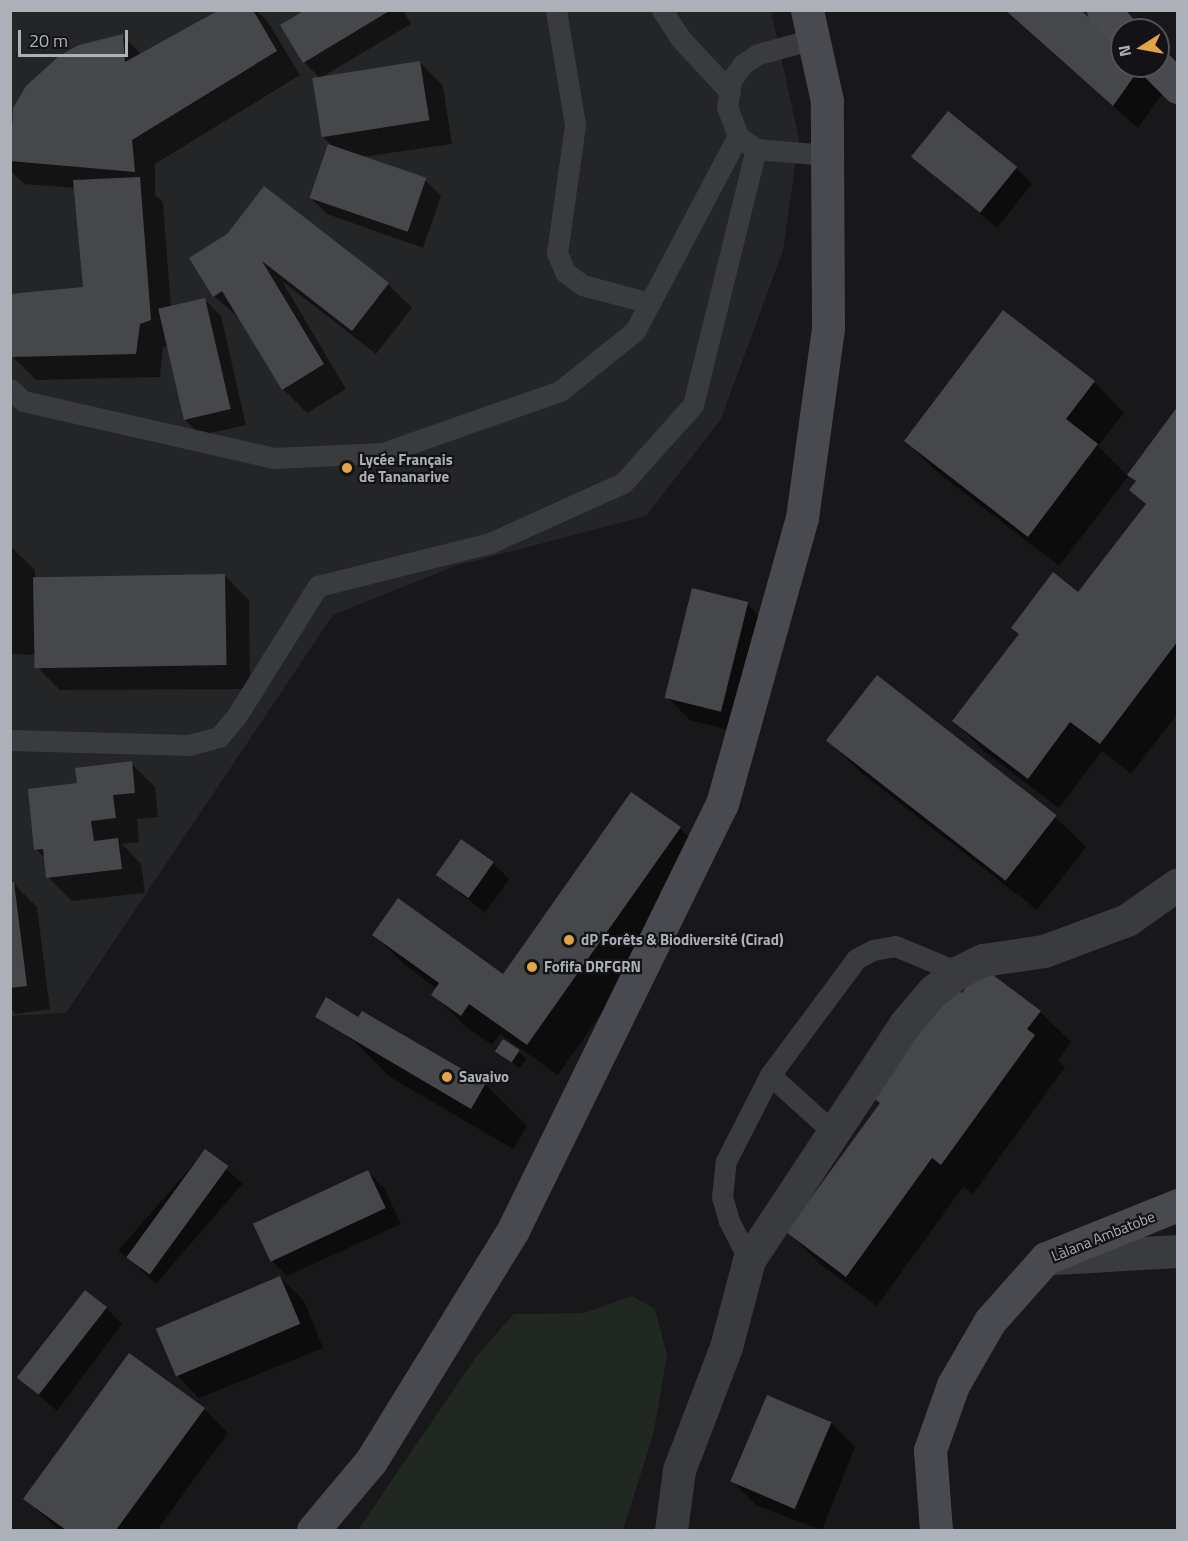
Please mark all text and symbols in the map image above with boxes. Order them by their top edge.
scale bar [21,18,130,56]
north arrow [1110,18,1170,78]
text: 20 m [29,27,68,54]
text: N [1111,43,1137,59]
place label: Lycée Français de Tananarive [359,450,453,485]
marker: Lycée Français de Tananarive [340,461,354,475]
place label: dP Forêts & Biodiversité (Cirad) [581,931,784,949]
marker: dP Forêts & Biodiversité (Cirad) [562,933,576,947]
place label: Fofifa DRFGRN [544,958,641,976]
marker: Fofifa DRFGRN [525,960,539,974]
place label: Savaivo [459,1068,509,1086]
marker: Savaivo [440,1070,454,1084]
street label: Làlana Ambatobe [1049,1207,1157,1265]

